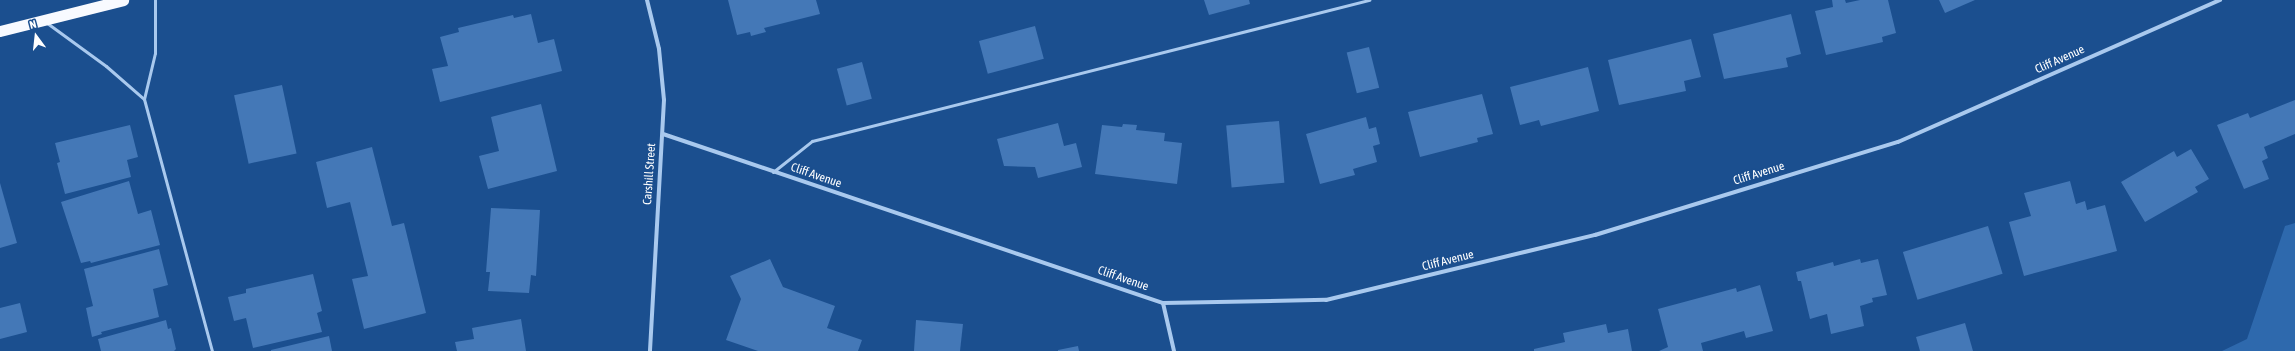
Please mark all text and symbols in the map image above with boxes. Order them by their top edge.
north arrow [16,16,56,56]
text: N [28,18,38,31]
street label: Cliff Avenue [2033,43,2087,77]
street label: Carshill Street [641,143,659,205]
street label: Cliff Avenue [1732,159,1786,189]
street label: Cliff Avenue [789,161,843,191]
street label: Cliff Avenue [1421,248,1475,274]
street label: Cliff Avenue [1096,264,1150,294]

